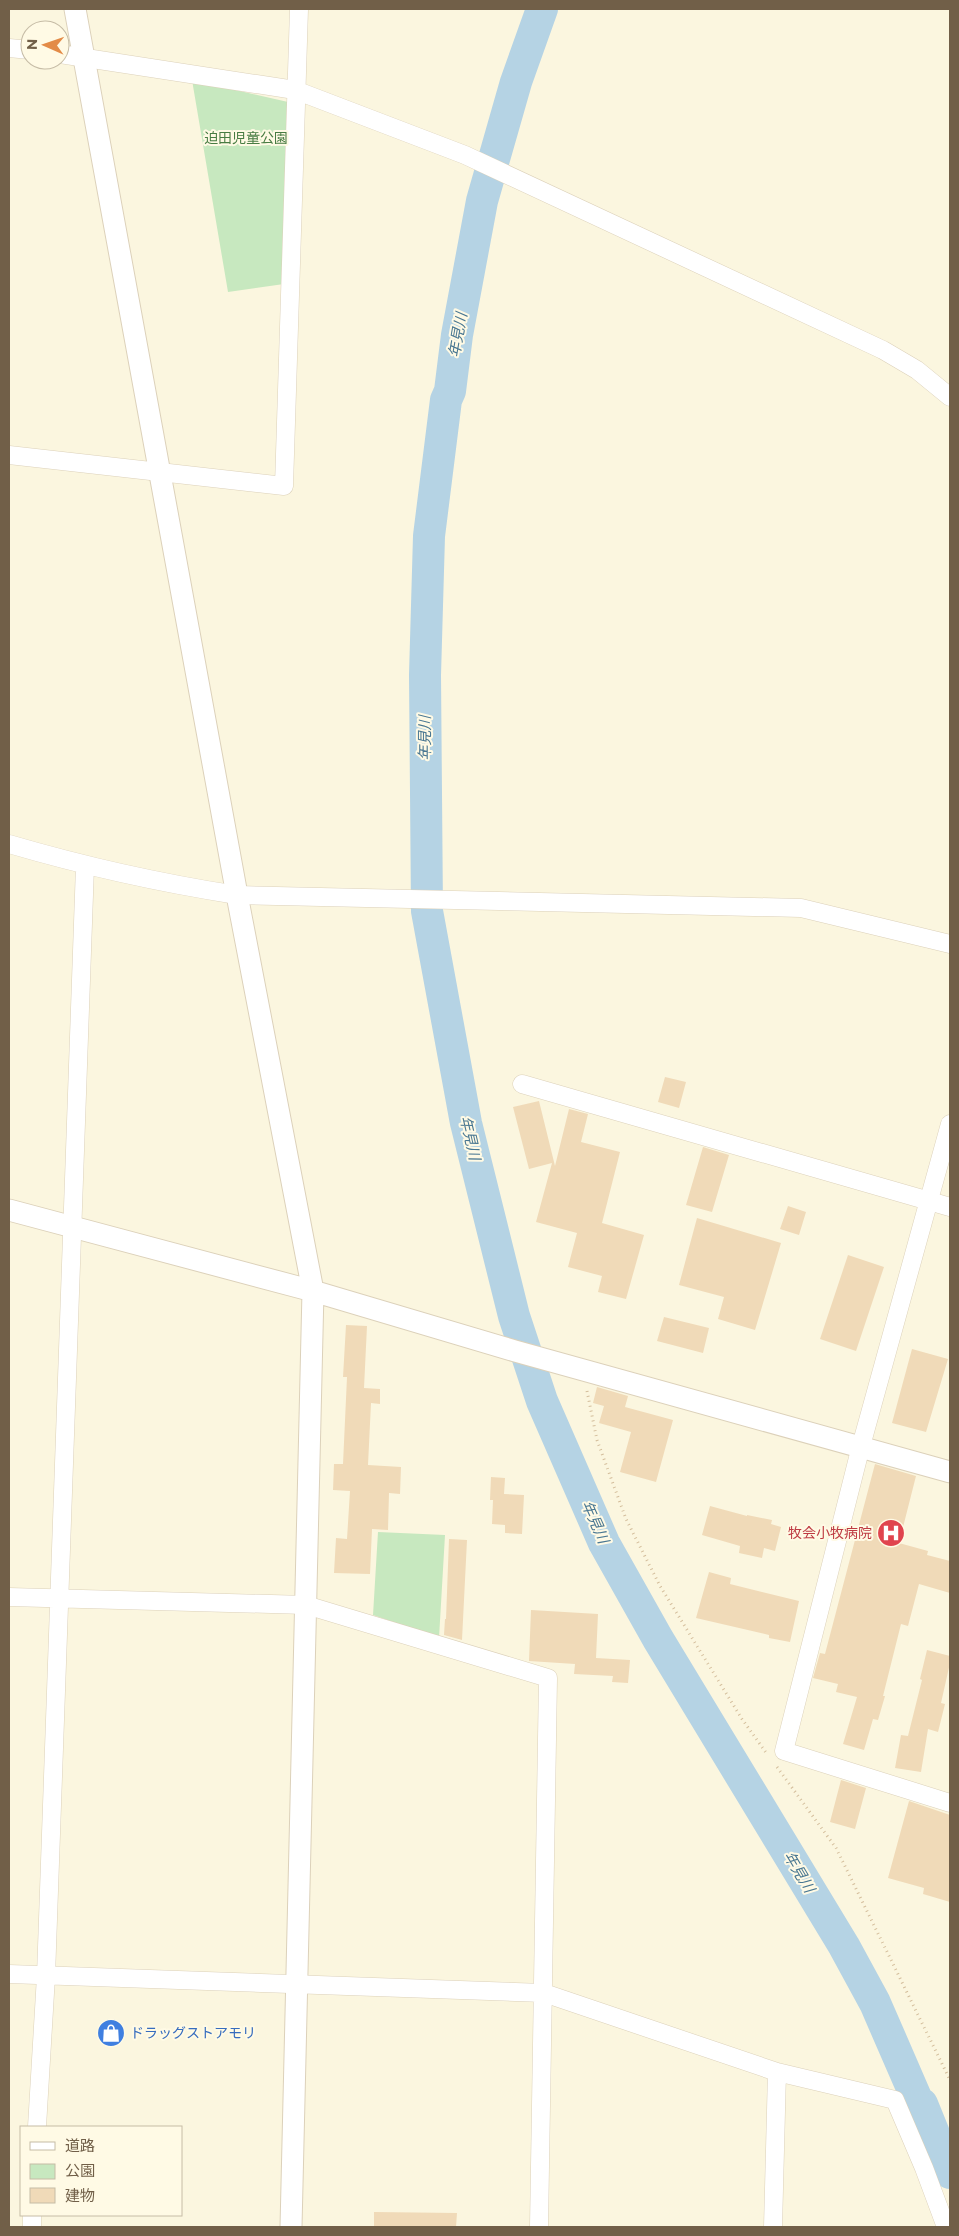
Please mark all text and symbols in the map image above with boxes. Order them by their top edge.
north arrow [20,20,70,70]
text: N [23,39,41,51]
park label: 迫田児童公園 [204,129,288,147]
water label: 年見川 [444,309,471,359]
water label: 年見川 [415,714,434,761]
water label: 年見川 [456,1114,485,1164]
water label: 年見川 [578,1497,614,1548]
hospital icon: 牧会小牧病院 [876,1518,906,1548]
place label: 牧会小牧病院 [788,1524,872,1542]
water label: 年見川 [780,1848,820,1898]
shop icon: ドラッグストアモリ [96,2018,126,2048]
place label: ドラッグストアモリ [130,2024,256,2042]
legend [20,2126,182,2216]
text: 道路 [65,2136,95,2155]
text: 公園 [65,2161,95,2180]
text: 建物 [65,2186,95,2205]

